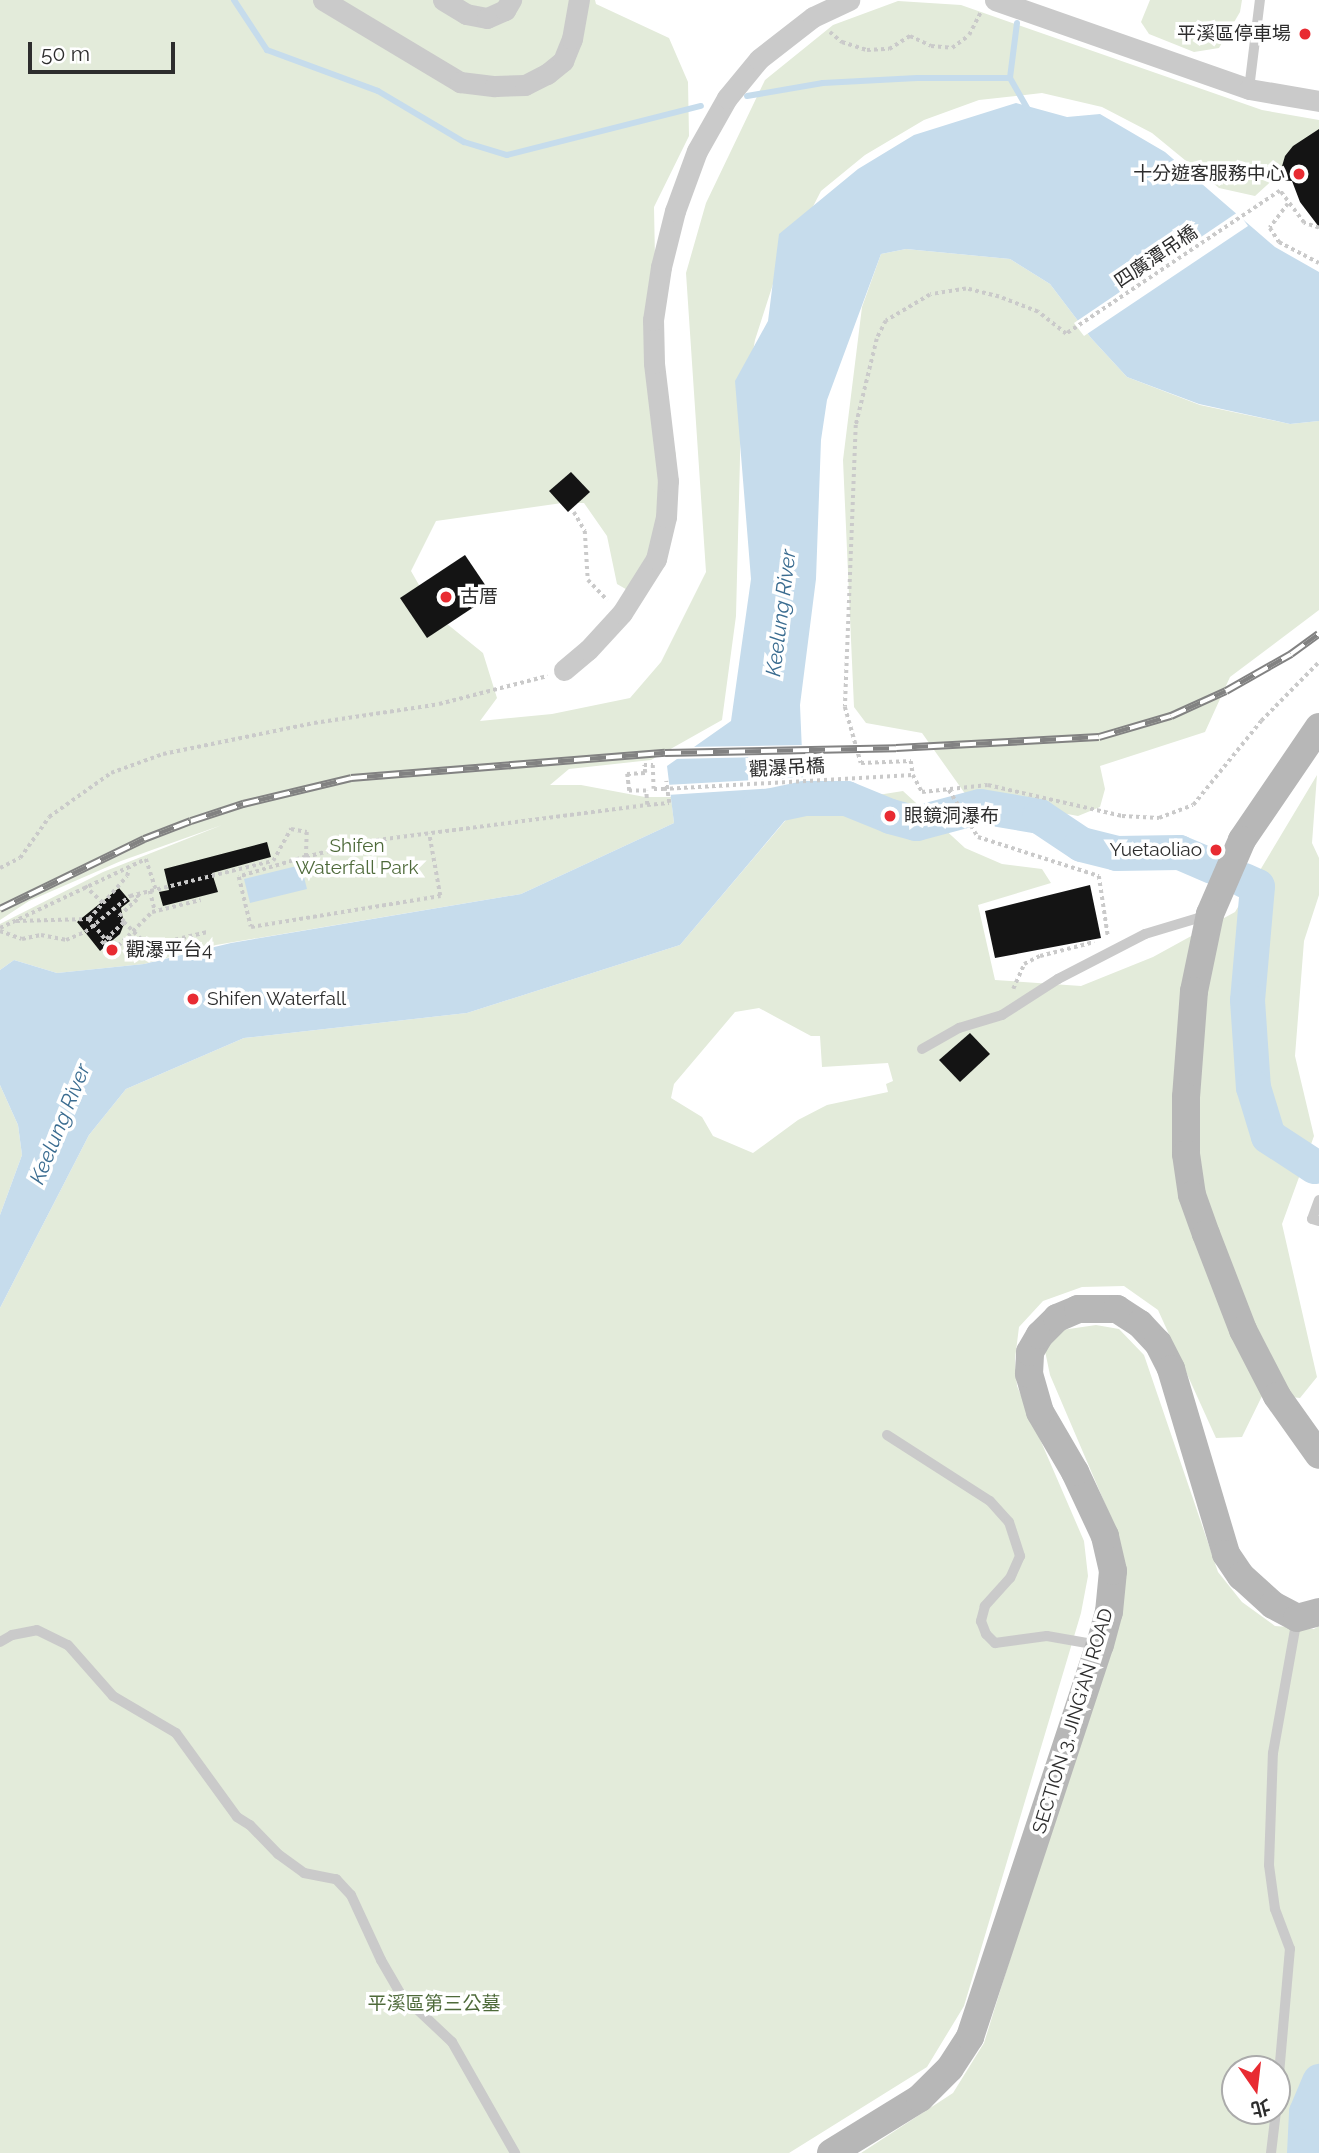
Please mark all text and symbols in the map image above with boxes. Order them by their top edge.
place label: 平溪區停車場 [1177,23,1291,45]
marker: 平溪區停車場 [1297,26,1313,42]
scale bar [32,28,178,72]
text: 50 m [41,41,90,66]
place label: 十分遊客服務中心 [1133,163,1285,185]
marker: 十分遊客服務中心 [1291,166,1307,182]
street label: 四廣潭吊橋 [1110,221,1202,293]
water label: Keelung River [761,548,801,678]
place label: 古厝 [460,586,498,608]
marker: 古厝 [438,589,454,605]
street label: 觀瀑吊橋 [748,755,826,781]
place label: 眼鏡洞瀑布 [904,805,999,827]
marker: 眼鏡洞瀑布 [882,808,898,824]
park label: Shifen Waterfall Park [295,835,419,879]
place label: Yuetaoliao [1109,839,1202,861]
marker: Yuetaoliao [1208,842,1224,858]
place label: 觀瀑平台4 [126,939,212,961]
marker: 觀瀑平台4 [104,942,120,958]
place label: Shifen Waterfall [207,988,347,1010]
marker: Shifen Waterfall [185,991,201,1007]
water label: Keelung River [24,1060,96,1188]
street label: SECTION 3, JING'AN ROAD [1028,1605,1118,1837]
park label: 平溪區第三公墓 [368,1993,500,2015]
north arrow [1221,2055,1291,2125]
text: 北 [1249,2095,1272,2121]

